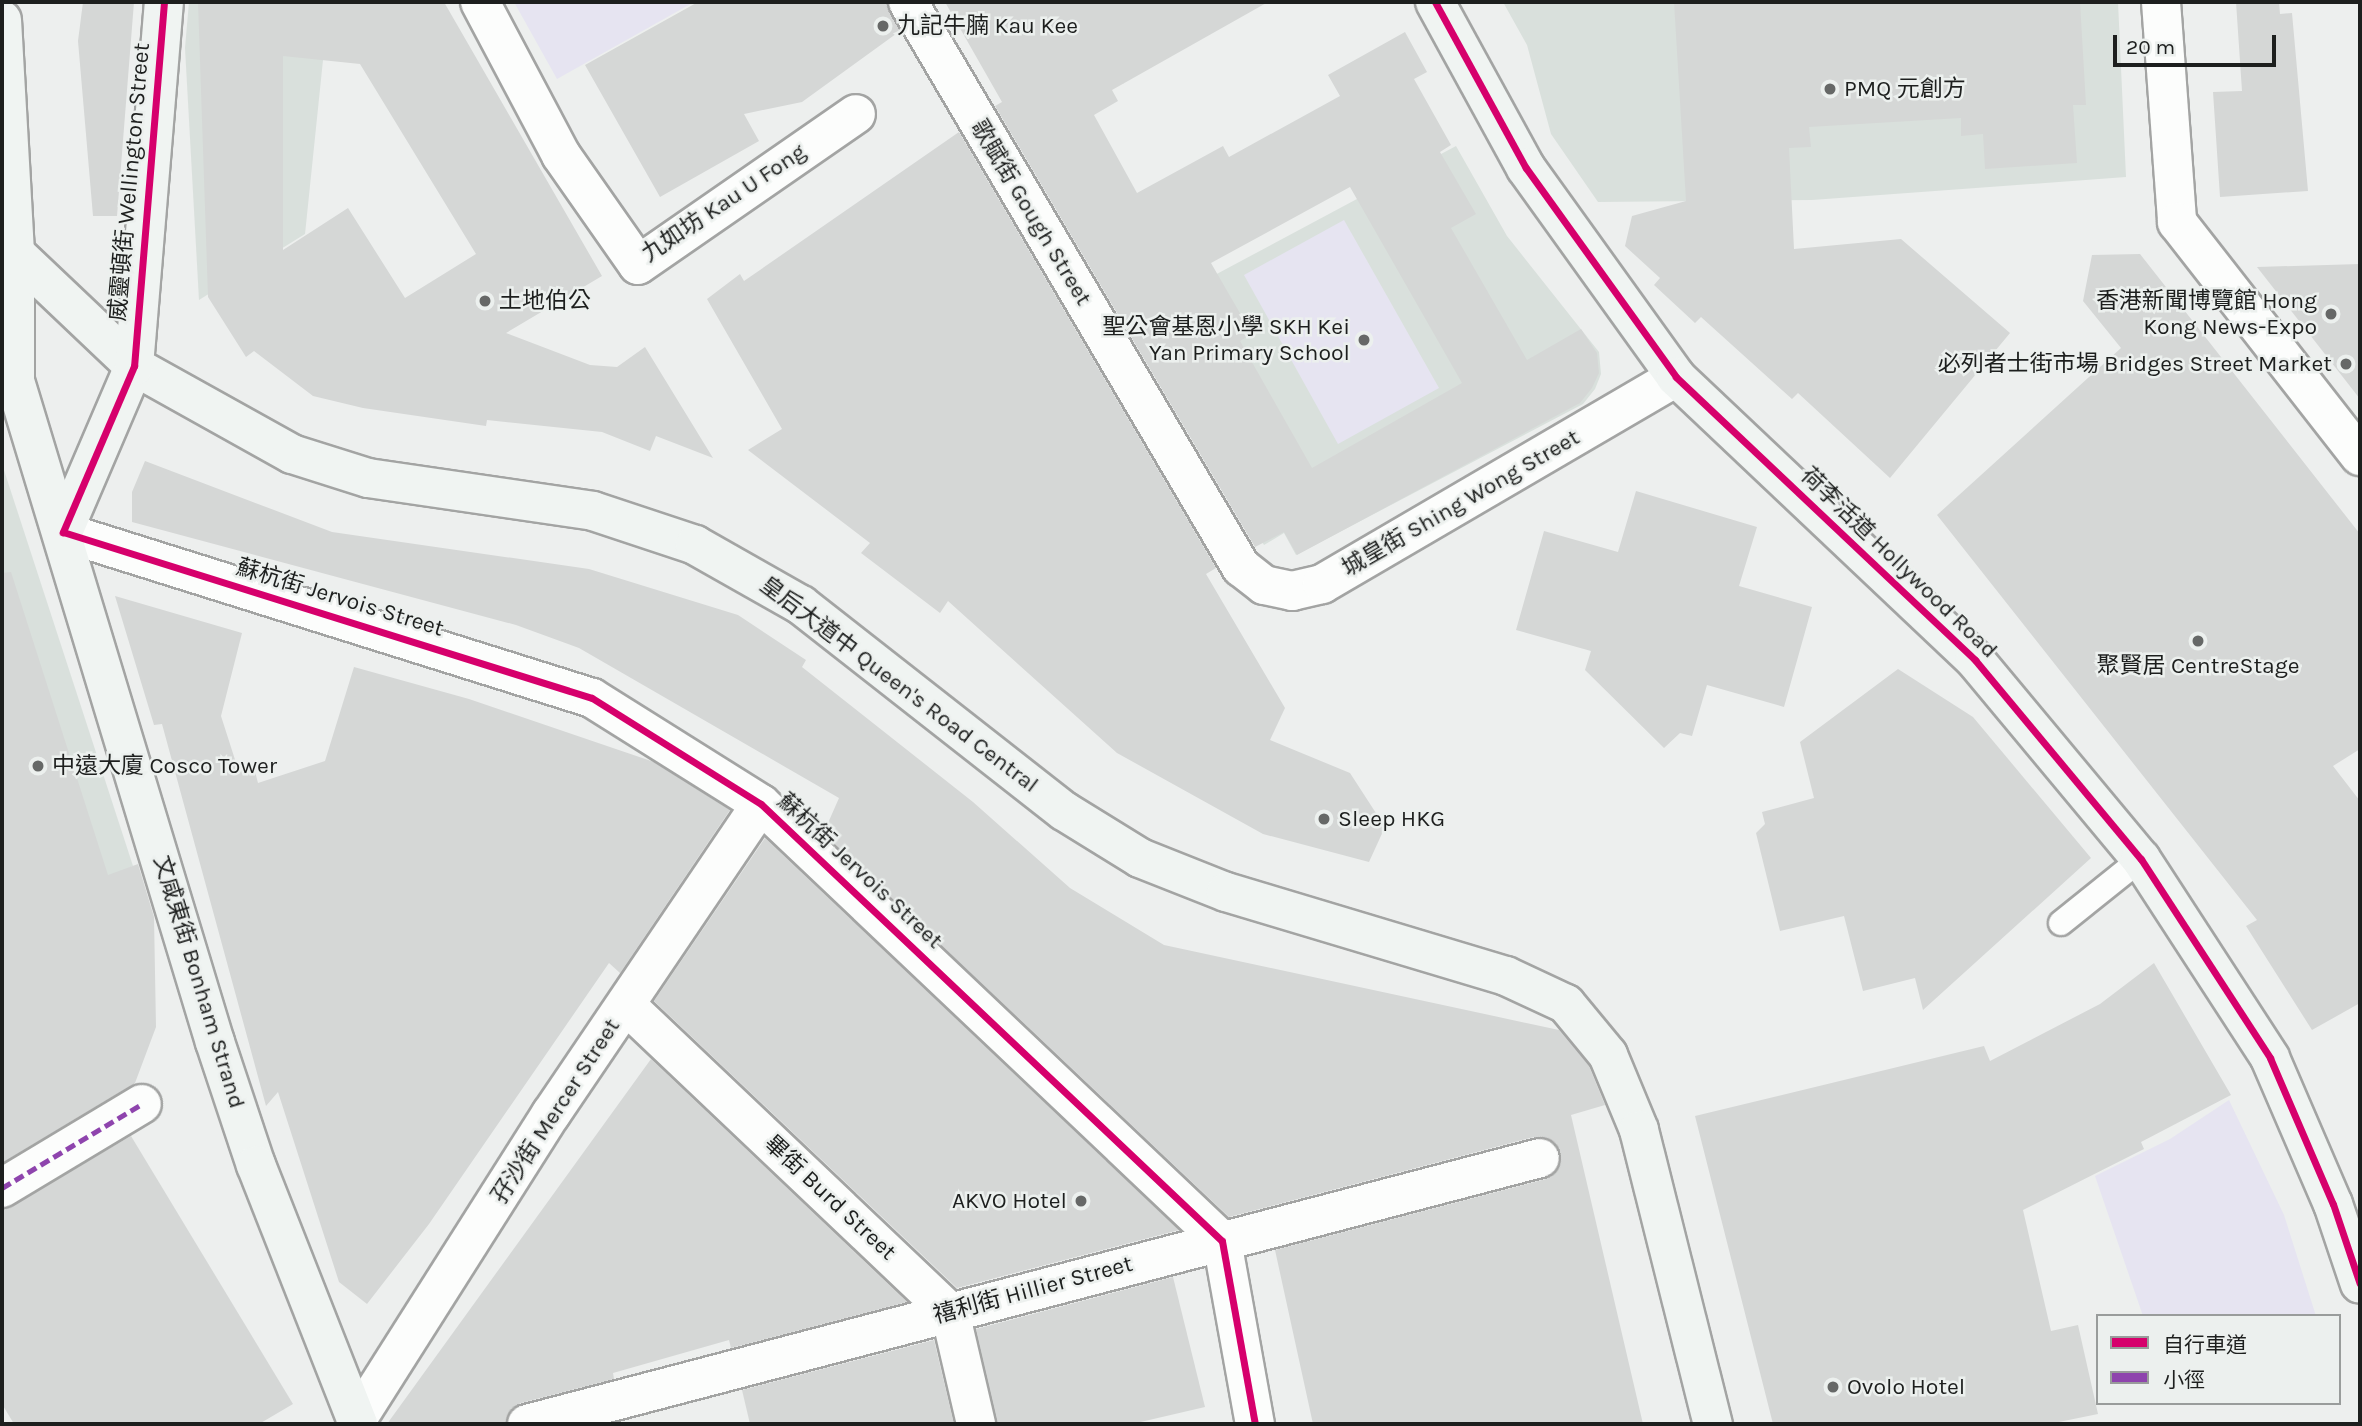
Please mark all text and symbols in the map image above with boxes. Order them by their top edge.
place label: 九記牛腩 Kau Kee [897,12,1078,40]
marker: 九記牛腩 Kau Kee [875,18,891,34]
scale bar [2117,21,2280,65]
text: 20 m [2126,35,2175,59]
street label: 威靈頓街 Wellington Street [104,42,156,322]
place label: PMQ 元創方 [1844,75,1966,103]
marker: PMQ 元創方 [1822,81,1838,97]
street label: 歌賦街 Gough Street [965,115,1097,311]
street label: 九如坊 Kau U Fong [637,138,811,268]
place label: 土地伯公 [499,287,591,315]
place label: 香港新聞博覽館 Hong Kong News-Expo [2096,287,2317,341]
marker: 土地伯公 [477,293,493,309]
marker: 香港新聞博覽館 Hong Kong News-Expo [2323,306,2339,322]
place label: 聖公會基恩小學 SKH Kei Yan Primary School [1102,313,1350,367]
marker: 聖公會基恩小學 SKH Kei Yan Primary School [1356,332,1372,348]
place label: 必列者士街市場 Bridges Street Market [1938,350,2332,378]
marker: 必列者士街市場 Bridges Street Market [2338,356,2354,372]
street label: 城皇街 Shing Wong Street [1337,424,1585,582]
street label: 荷李活道 Hollywood Road [1795,462,2003,664]
street label: 蘇杭街 Jervois Street [233,553,447,643]
street label: 皇后大道中 Queen's Road Central [754,571,1044,799]
marker: 聚賢居 CentreStage [2190,633,2206,649]
place label: 聚賢居 CentreStage [2096,652,2300,680]
place label: 中遠大廈 Cosco Tower [52,752,277,780]
marker: 中遠大廈 Cosco Tower [30,758,46,774]
street label: 蘇杭街 Jervois Street [772,787,948,955]
place label: Sleep HKG [1338,805,1445,833]
marker: Sleep HKG [1316,811,1332,827]
street label: 文咸東街 Bonham Strand [147,852,251,1112]
street label: 孖沙街 Mercer Street [486,1013,626,1209]
street label: 畢街 Burd Street [758,1130,902,1266]
place label: AKVO Hotel [952,1187,1067,1215]
marker: AKVO Hotel [1073,1193,1089,1209]
street label: 禧利街 Hillier Street [930,1250,1136,1330]
legend [2096,1314,2341,1405]
text: 自行車道 [2163,1333,2247,1357]
text: 小徑 [2163,1368,2205,1392]
place label: Ovolo Hotel [1847,1373,1965,1401]
marker: Ovolo Hotel [1825,1379,1841,1395]

